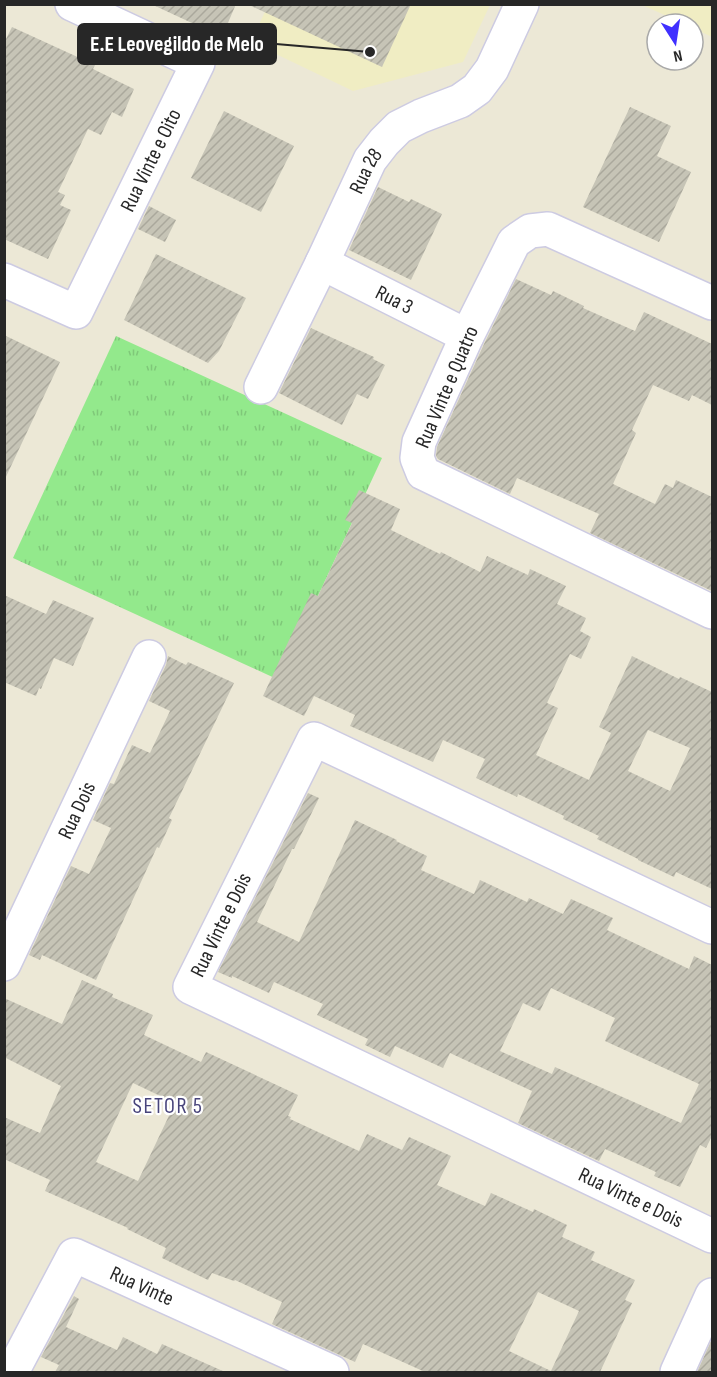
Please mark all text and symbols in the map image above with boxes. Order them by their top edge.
north arrow [645,12,705,72]
callout: E.E Leovegildo de Melo [78,24,276,64]
text: E.E Leovegildo de Melo [90,31,264,58]
text: N [672,45,684,65]
street label: Rua Vinte e Oito [115,104,186,216]
street label: Rua 28 [344,143,387,198]
street label: Rua 3 [371,280,417,319]
street label: Rua Vinte e Quatro [410,322,484,452]
street label: Rua Dois [52,778,101,843]
street label: Rua Vinte e Dois [185,869,257,981]
district label: SETOR 5 [133,1093,203,1120]
street label: Rua Vinte e Dois [575,1162,687,1233]
street label: Rua Vinte [106,1261,178,1311]

